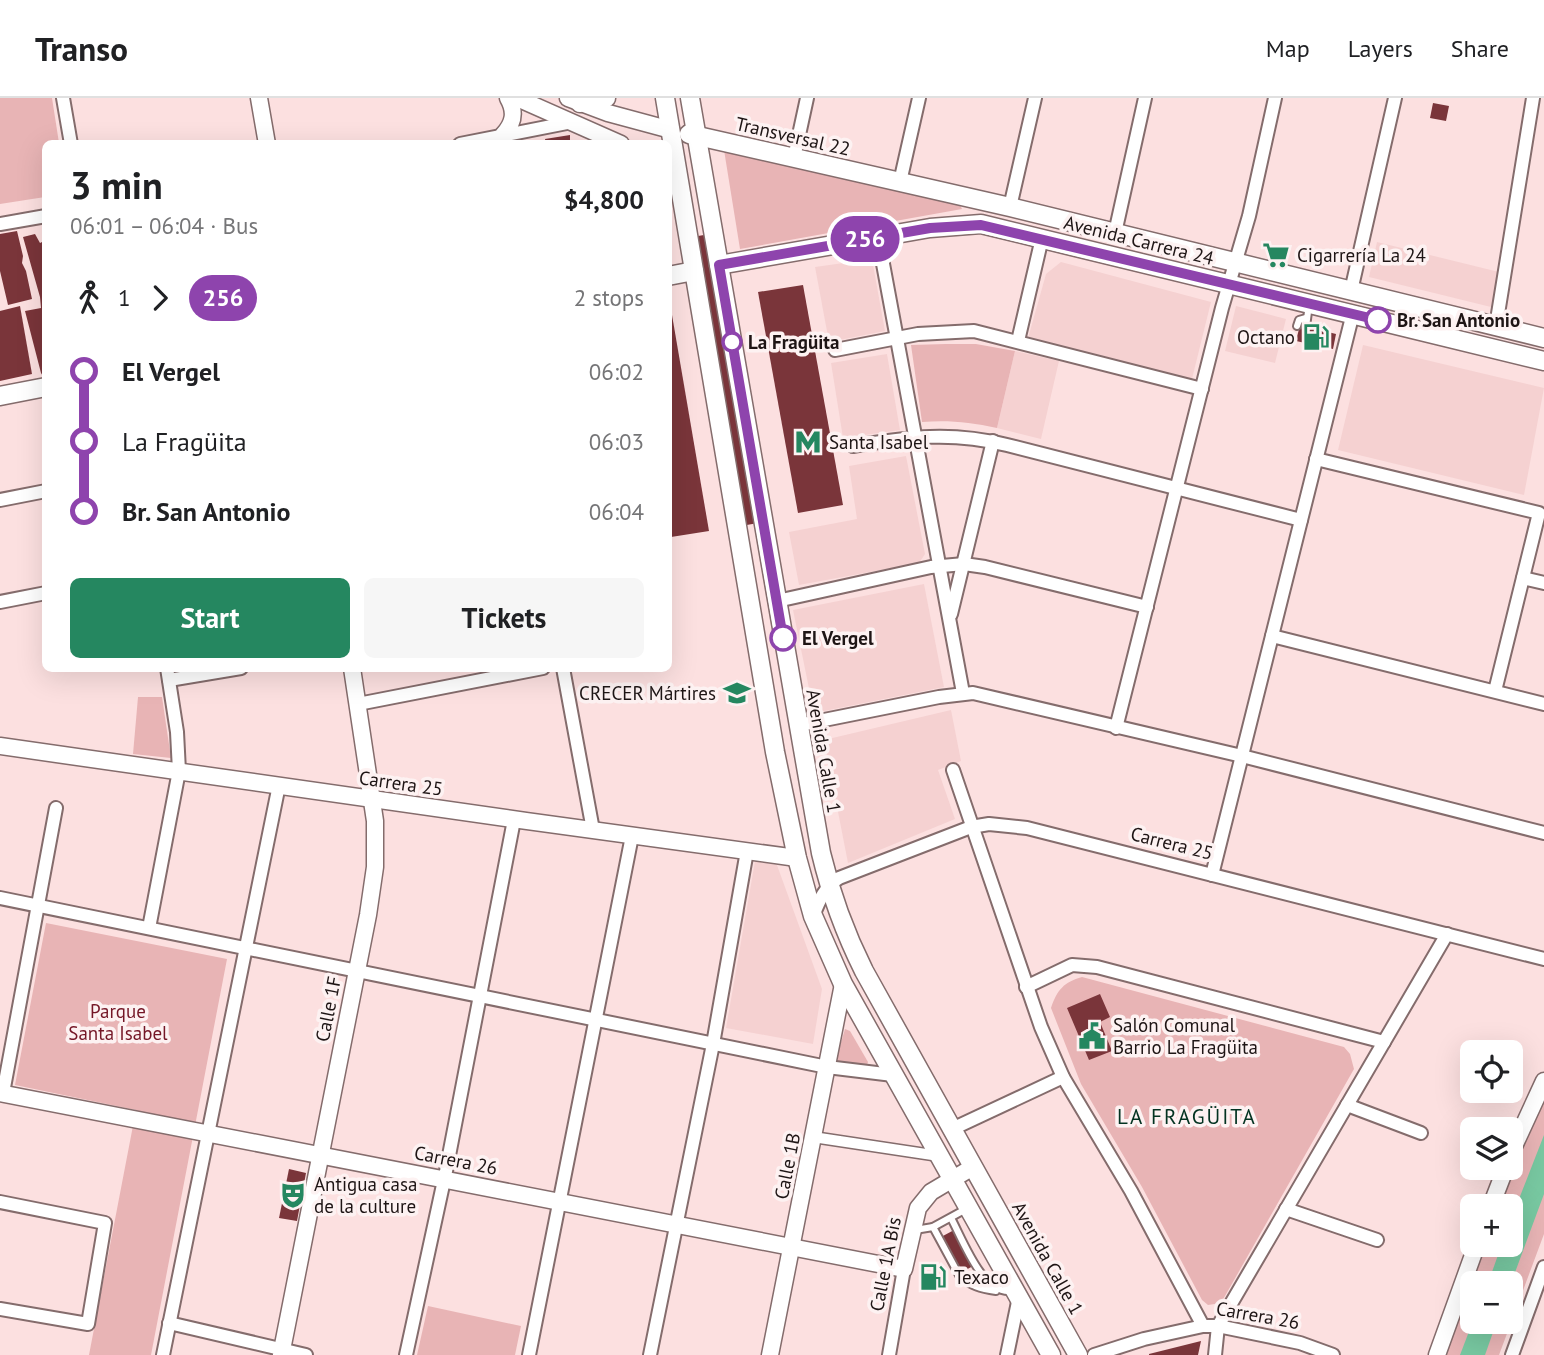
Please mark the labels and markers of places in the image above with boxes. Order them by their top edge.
supermarket icon: Cigarrería La 24 [1261,240,1291,270]
place label: Cigarrería La 24 [1297,243,1426,267]
marker: Br. San Antonio [1365,307,1391,333]
place label: Br. San Antonio [1397,308,1520,332]
fuel station icon: Octano [1301,322,1331,352]
place label: Octano [1237,325,1295,349]
place label: La Fragüita [748,330,839,354]
marker: La Fragüita [722,332,742,352]
metro station icon: Santa Isabel [793,427,823,457]
place label: Santa Isabel [829,430,929,454]
marker: El Vergel [770,625,796,651]
place label: El Vergel [802,626,874,650]
school or university icon: CRECER Mártires [722,678,752,708]
place label: CRECER Mártires [579,681,716,705]
place label: Salón Comunal Barrio La Fragüita [1113,1013,1258,1059]
public building icon: Salón Comunal Barrio La Fragüita [1077,1021,1107,1051]
place label: Antigua casa de la culture [314,1172,417,1218]
theatre icon: Antigua casa de la culture [278,1180,308,1210]
fuel station icon: Texaco [918,1262,948,1292]
place label: Texaco [954,1265,1009,1289]

